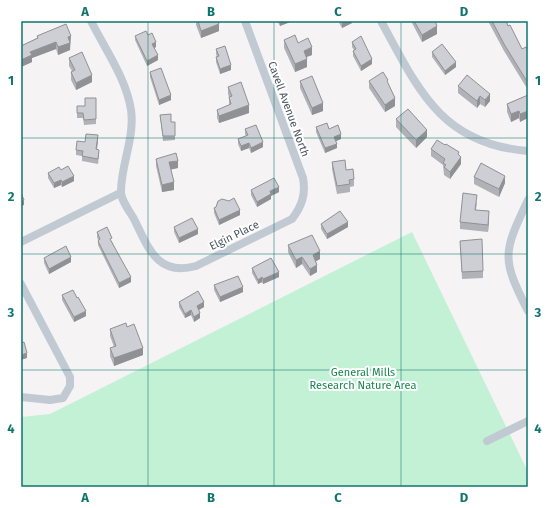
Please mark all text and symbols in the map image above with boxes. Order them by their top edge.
text: A [80,4,89,19]
text: B [207,4,215,19]
text: C [334,4,342,19]
text: D [460,4,469,19]
street label: Cavell Avenue North [265,60,312,159]
text: 1 [8,73,14,88]
text: 1 [535,73,541,88]
text: 2 [8,189,15,204]
text: 2 [535,189,542,204]
street label: Elgin Place [207,218,261,253]
text: 3 [7,305,15,320]
text: 3 [534,305,542,320]
park label: General Mills Research Nature Area [310,366,416,392]
text: 4 [7,421,15,436]
text: 4 [534,421,542,436]
text: A [80,490,89,505]
text: B [207,490,215,505]
text: C [334,490,342,505]
text: D [460,490,469,505]

